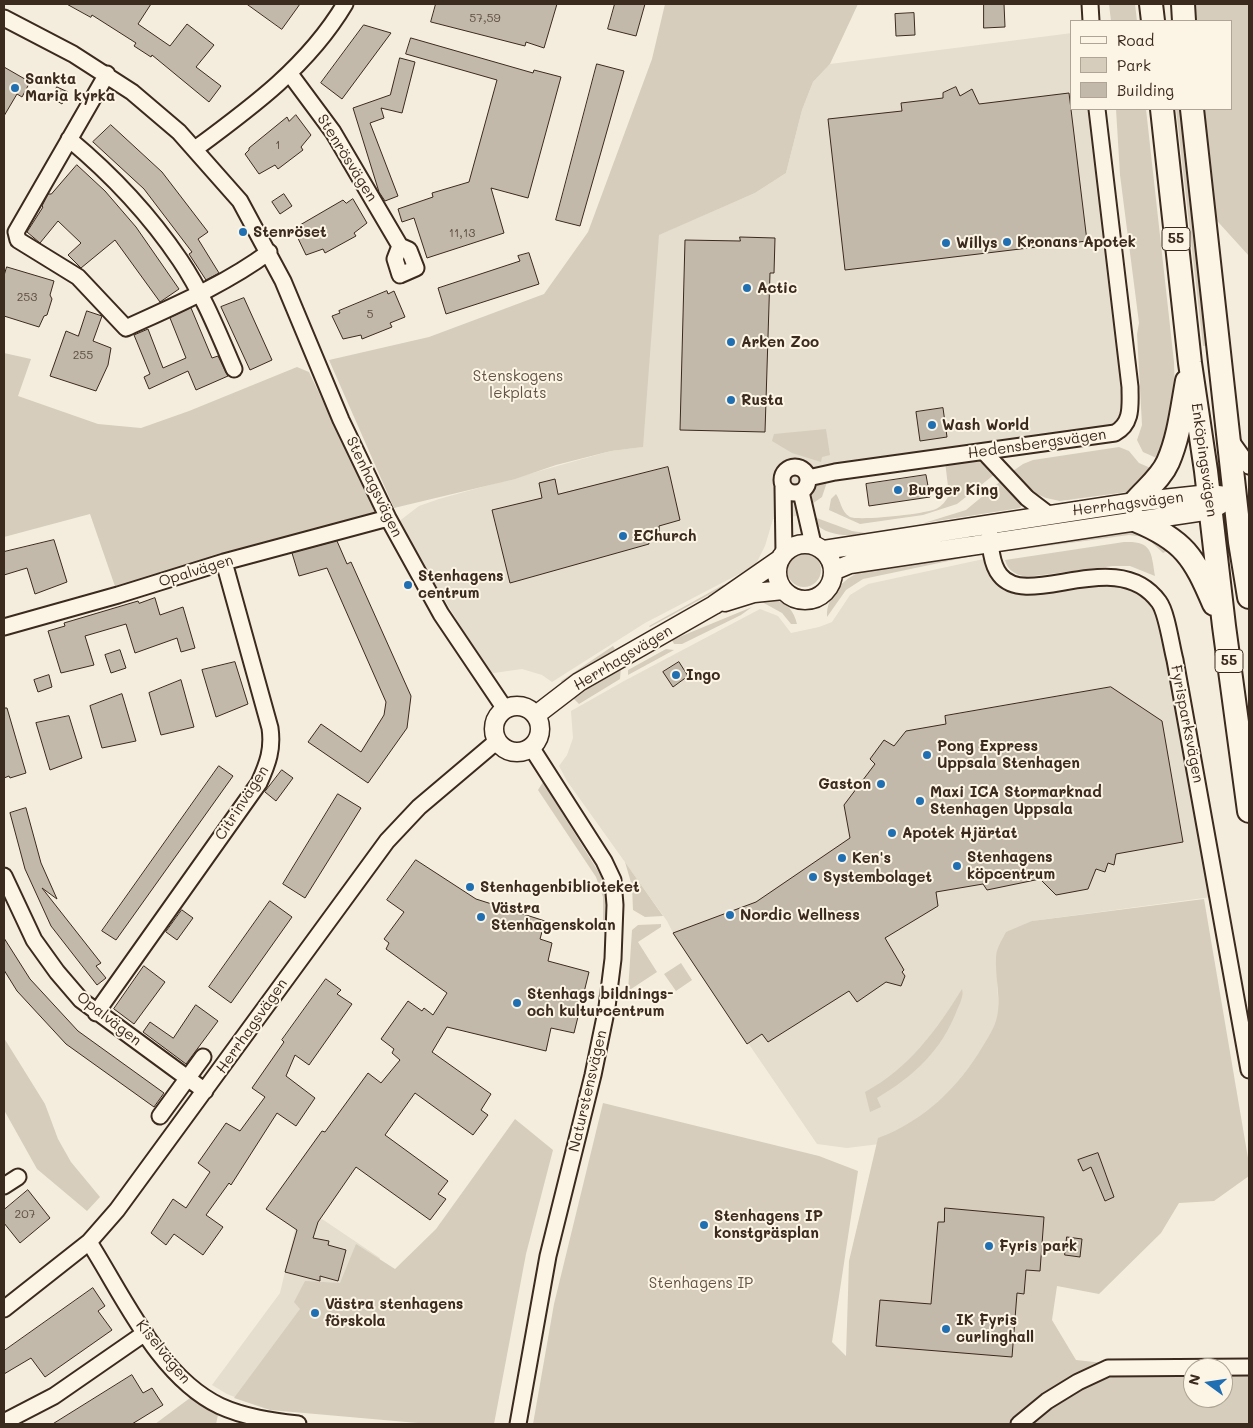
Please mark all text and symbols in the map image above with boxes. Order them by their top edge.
house number: 57,59 [469,11,501,25]
legend [1070,20,1233,110]
text: Road [1117,30,1154,50]
text: Park [1117,55,1151,75]
place label: Sankta Maria kyrka [25,70,115,105]
text: Building [1117,80,1174,100]
marker: Sankta Maria kyrka [9,82,21,94]
street label: Stenrösvägen [313,111,381,205]
house number: 1 [275,138,281,152]
place label: Stenröset [253,223,327,241]
marker: Stenröset [237,226,249,238]
house number: 11,13 [449,226,475,240]
road number: 55 [1162,228,1190,250]
place label: Kronans Apotek [1017,233,1136,251]
place label: Willys [956,234,998,252]
marker: Kronans Apotek [1001,236,1013,248]
marker: Willys [940,237,952,249]
place label: Actic [757,279,797,297]
marker: Actic [741,282,753,294]
house number: 253 [17,290,37,304]
house number: 5 [367,307,373,321]
place label: Arken Zoo [741,333,819,351]
marker: Arken Zoo [725,336,737,348]
house number: 255 [73,348,93,362]
park label: Stenskogens lekplats [473,367,563,402]
place label: Rusta [741,391,783,409]
marker: Rusta [725,394,737,406]
street label: Enköpingsvägen [1187,402,1221,518]
place label: Wash World [942,416,1029,434]
marker: Wash World [926,419,938,431]
street label: Hedensbergsvägen [967,425,1107,463]
street label: Stenhagsvägen [342,434,406,540]
place label: Burger King [908,481,998,499]
marker: Burger King [892,484,904,496]
street label: Herrhagsvägen [1071,488,1185,520]
place label: EChurch [633,527,697,545]
marker: EChurch [617,530,629,542]
street label: Opalvägen [156,551,236,591]
place label: Stenhagens centrum [418,567,504,602]
marker: Stenhagens centrum [402,579,414,591]
street label: Herrhagsvägen [570,621,676,695]
road number: 55 [1215,649,1243,672]
street label: Fyrisparksvägen [1167,663,1207,785]
place label: Ingo [686,666,720,684]
marker: Ingo [670,669,682,681]
place label: Pong Express Uppsala Stenhagen [937,737,1080,772]
marker: Pong Express Uppsala Stenhagen [921,749,933,761]
street label: Citrinvägen [211,762,273,844]
place label: Gaston [818,775,871,793]
marker: Gaston [875,778,887,790]
place label: Maxi ICA Stormarknad Stenhagen Uppsala [930,783,1102,818]
marker: Maxi ICA Stormarknad Stenhagen Uppsala [914,795,926,807]
place label: Apotek Hjärtat [902,824,1017,842]
marker: Apotek Hjärtat [886,827,898,839]
place label: Stenhagens köpcentrum [967,848,1055,883]
place label: Ken's [852,849,891,867]
marker: Ken's [836,852,848,864]
marker: Stenhagens köpcentrum [951,860,963,872]
place label: Systembolaget [823,868,932,886]
marker: Systembolaget [807,871,819,883]
place label: Stenhagenbiblioteket [480,878,640,896]
marker: Stenhagenbiblioteket [464,881,476,893]
place label: Västra Stenhagenskolan [491,899,616,934]
place label: Nordic Wellness [740,906,860,924]
marker: Nordic Wellness [724,909,736,921]
marker: Västra Stenhagenskolan [475,911,487,923]
street label: Herrhagsvägen [213,975,291,1077]
place label: Stenhags bildnings- och kulturcentrum [527,985,674,1020]
street label: Opalvägen [73,988,145,1050]
marker: Stenhags bildnings- och kulturcentrum [511,997,523,1009]
street label: Naturstensvägen [565,1028,611,1154]
house number: 207 [15,1207,35,1221]
place label: Stenhagens IP konstgräsplan [714,1207,823,1242]
marker: Stenhagens IP konstgräsplan [698,1219,710,1231]
place label: Fyris park [999,1237,1077,1255]
marker: Fyris park [983,1240,995,1252]
park label: Stenhagens IP [649,1274,753,1292]
place label: Västra stenhagens förskola [325,1295,463,1330]
marker: Västra stenhagens förskola [309,1307,321,1319]
place label: IK Fyris curlinghall [956,1311,1034,1346]
street label: Kiselvägen [132,1316,194,1388]
marker: IK Fyris curlinghall [940,1323,952,1335]
north arrow [1183,1358,1233,1408]
text: N [1183,1372,1204,1387]

